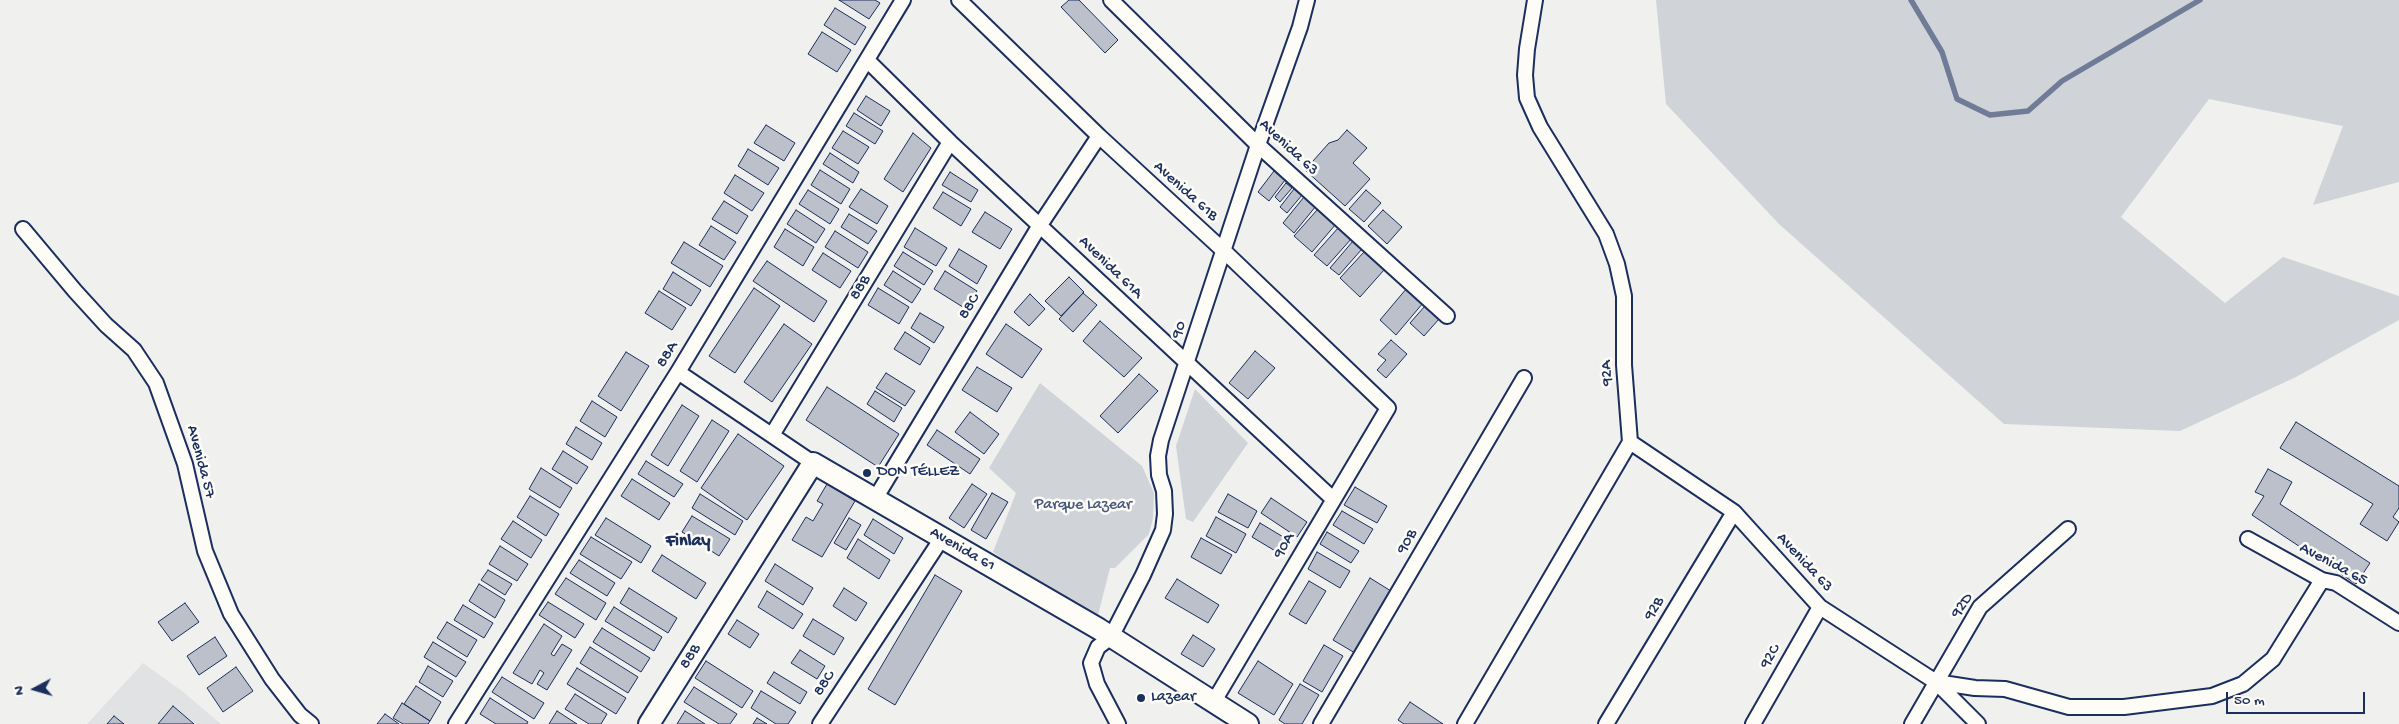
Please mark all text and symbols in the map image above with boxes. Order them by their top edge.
street label: Avenida 63 [1254,116,1322,180]
street label: Avenida 61B [1149,158,1221,226]
street label: Avenida 61A [1074,233,1146,303]
street label: 88B [846,272,876,304]
street label: 88C [955,291,985,323]
street label: 90 [1168,319,1192,341]
street label: 88A [653,338,683,372]
street label: 92A [1598,360,1618,386]
street label: Avenida 57 [181,423,219,501]
place label: DON TÉLLEZ [877,463,959,483]
marker: DON TÉLLEZ [861,467,873,479]
park label: Parque Lazear [1034,496,1132,516]
street label: Avenida 61 [926,524,998,576]
street label: 90B [1393,526,1423,558]
street label: Avenida 63 [1772,529,1836,597]
street label: 90A [1270,530,1300,562]
district label: Finlay [666,531,710,553]
street label: Avenida 65 [2296,539,2370,591]
street label: 92D [1948,590,1978,622]
street label: 92B [1641,594,1669,624]
street label: 88B [676,641,706,673]
street label: 92C [1757,642,1785,672]
north arrow [10,664,60,714]
street label: 88C [810,668,840,700]
scale bar [2229,682,2368,714]
text: N [11,685,29,696]
place label: Lazear [1151,688,1196,708]
marker: Lazear [1135,692,1147,704]
text: 50 m [2234,692,2265,710]

